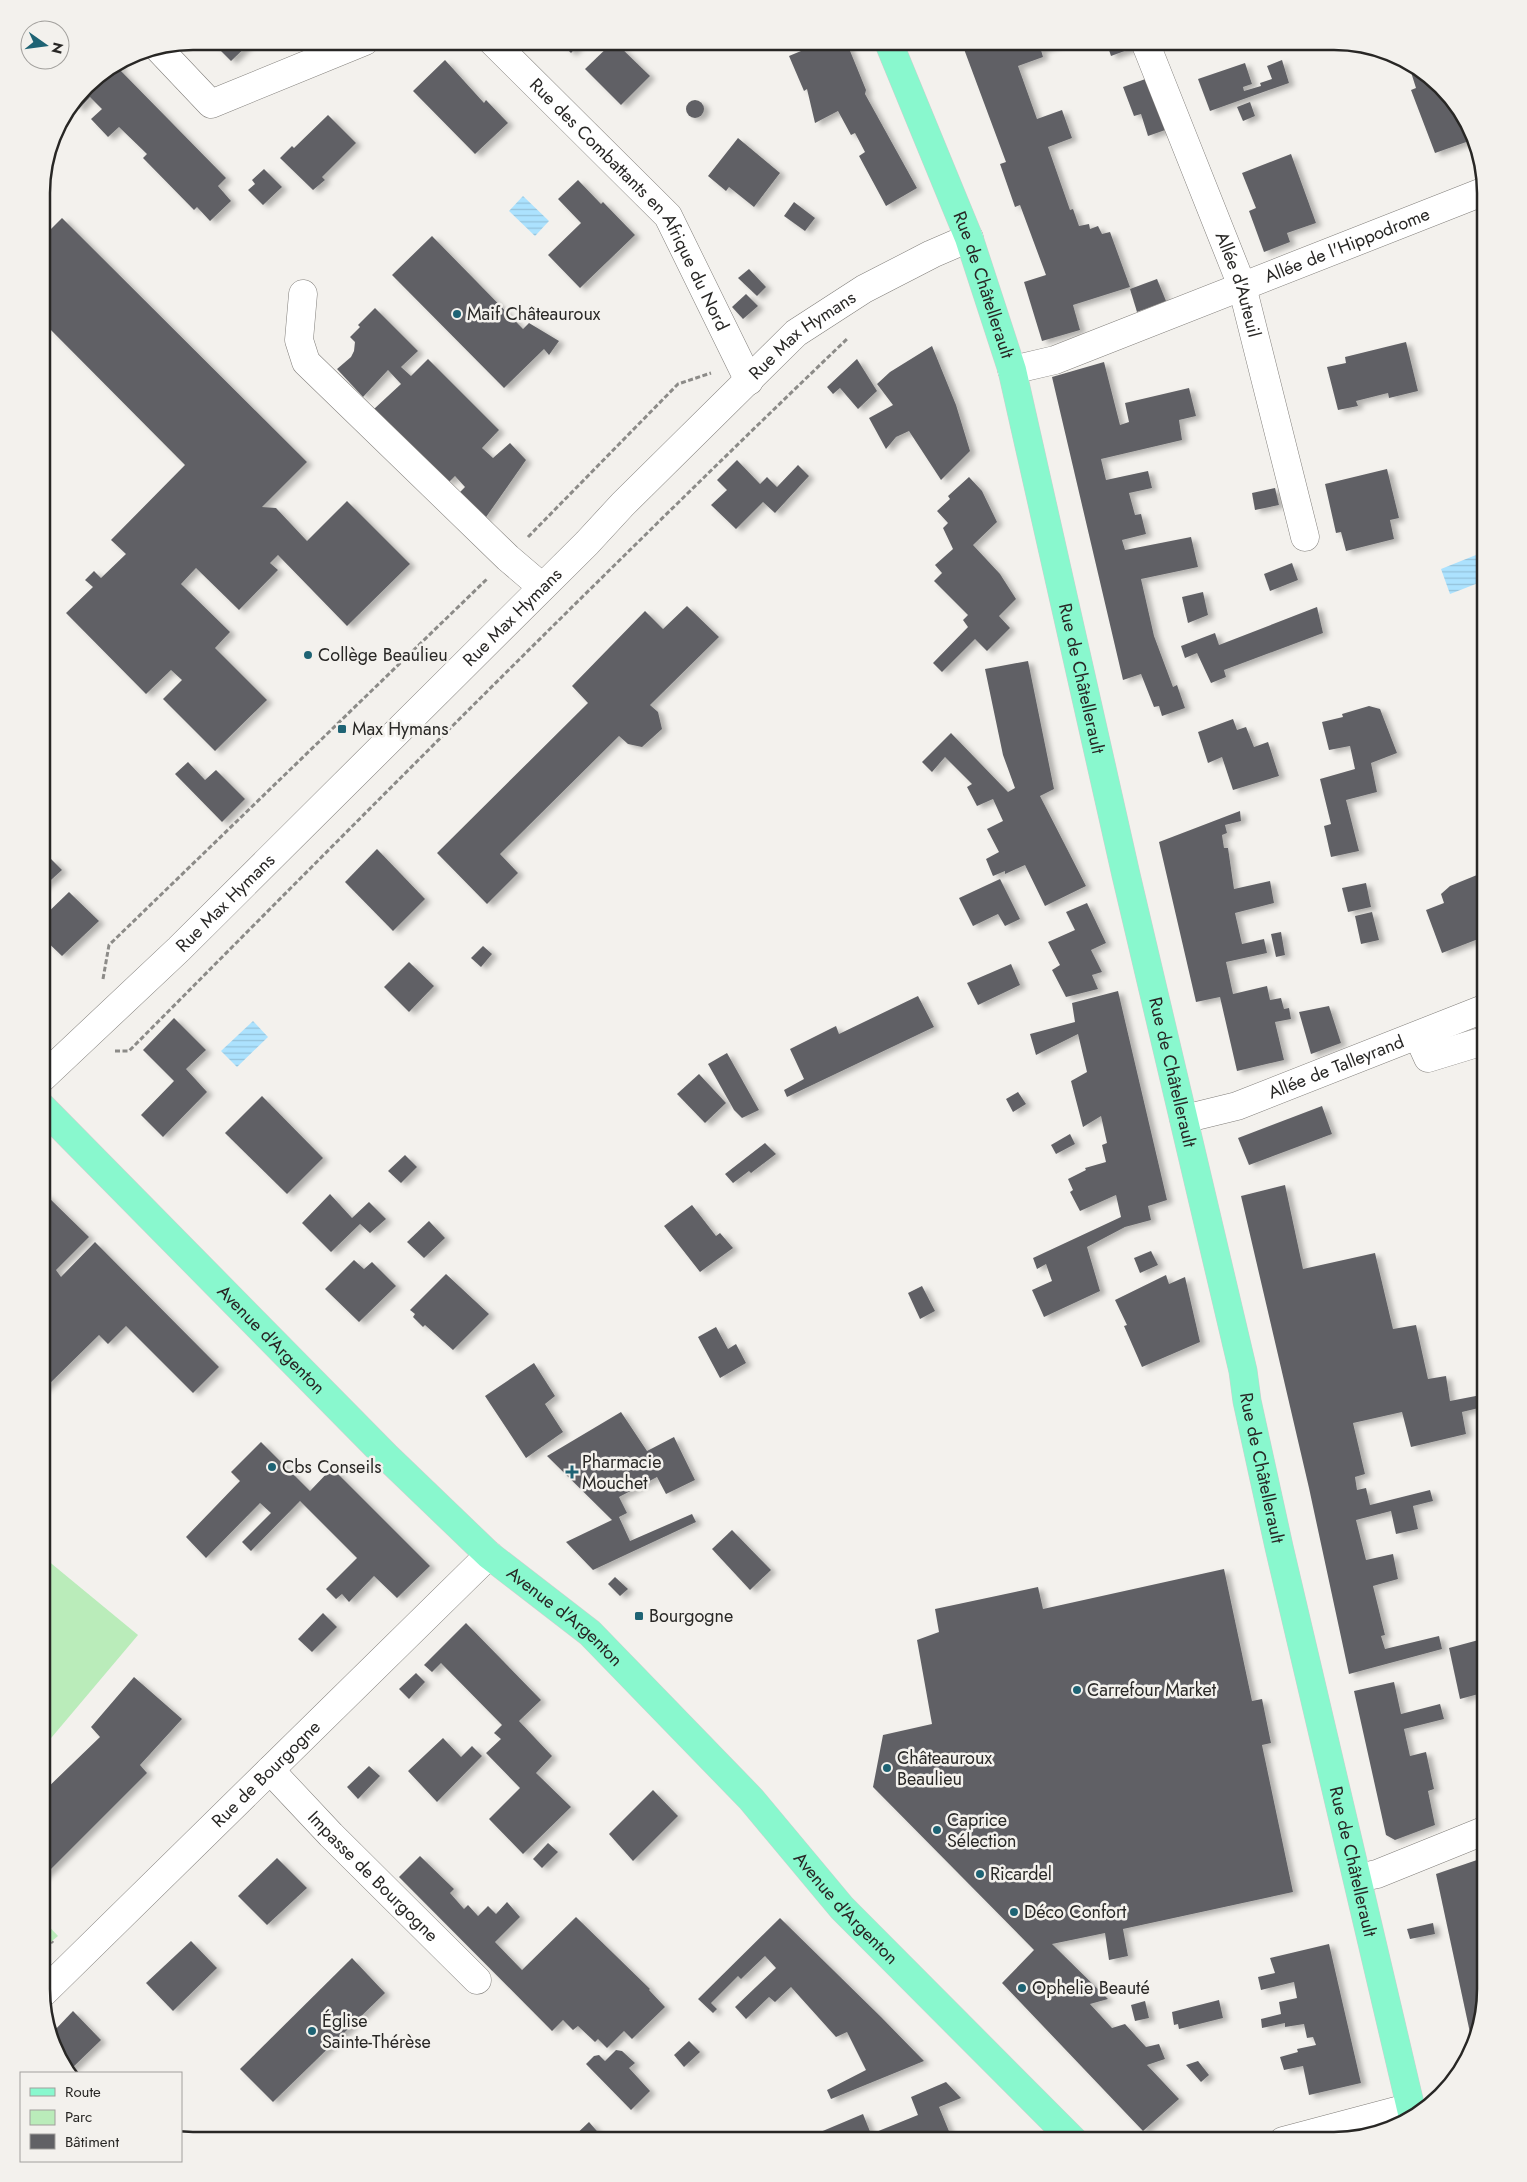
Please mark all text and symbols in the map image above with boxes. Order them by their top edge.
north arrow [20,20,70,70]
text: N [47,40,69,56]
street label: Rue des Combattants en Afrique du Nord [524,72,735,335]
street label: Allée de l'Hippodrome [1261,201,1434,289]
street label: Rue de Châtellerault [946,207,1021,362]
street label: Allée d'Auteuil [1209,228,1267,340]
street label: Rue Max Hymans [743,285,861,386]
place label: Maif Châteauroux [467,301,601,327]
marker: Maif Châteauroux [451,308,463,320]
street label: Rue Max Hymans [457,562,568,672]
street label: Rue de Châtellerault [1052,601,1111,757]
place label: Collège Beaulieu [318,642,448,668]
marker: Collège Beaulieu [302,649,314,661]
place label: Max Hymans [352,716,448,742]
marker: Max Hymans [336,723,348,735]
street label: Rue Max Hymans [170,848,281,958]
street label: Rue de Châtellerault [1142,994,1203,1150]
street label: Allée de Talleyrand [1264,1029,1408,1106]
street label: Avenue d'Argenton [211,1279,331,1400]
street label: Rue de Châtellerault [1233,1391,1291,1546]
place label: Pharmacie Mouchet [582,1449,661,1496]
place label: Cbs Conseils [282,1454,381,1480]
marker: Cbs Conseils [266,1461,278,1473]
marker: Pharmacie Mouchet [566,1466,578,1478]
street label: Avenue d'Argenton [501,1560,629,1672]
place label: Bourgogne [649,1603,733,1629]
marker: Bourgogne [633,1610,645,1622]
place label: Carrefour Market [1087,1677,1217,1703]
marker: Carrefour Market [1071,1684,1083,1696]
street label: Rue de Bourgogne [206,1714,326,1834]
place label: Châteauroux Beaulieu [897,1745,992,1792]
marker: Châteauroux Beaulieu [881,1762,893,1774]
street label: Rue de Châtellerault [1323,1784,1383,1940]
street label: Impasse de Bourgogne [302,1805,444,1948]
place label: Caprice Sélection [947,1807,1016,1854]
marker: Caprice Sélection [931,1824,943,1836]
street label: Avenue d'Argenton [787,1846,904,1970]
place label: Ricardel [990,1861,1052,1887]
marker: Ricardel [974,1868,986,1880]
place label: Déco Confort [1024,1899,1127,1925]
marker: Déco Confort [1008,1906,1020,1918]
place label: Ophelie Beauté [1032,1975,1150,2001]
marker: Ophelie Beauté [1016,1982,1028,1994]
place label: Église Sainte-Thérèse [322,2008,431,2055]
marker: Église Sainte-Thérèse [306,2025,318,2037]
legend [20,2072,182,2162]
text: Route [65,2081,101,2103]
text: Parc [65,2106,92,2128]
text: Bâtiment [65,2131,119,2153]

